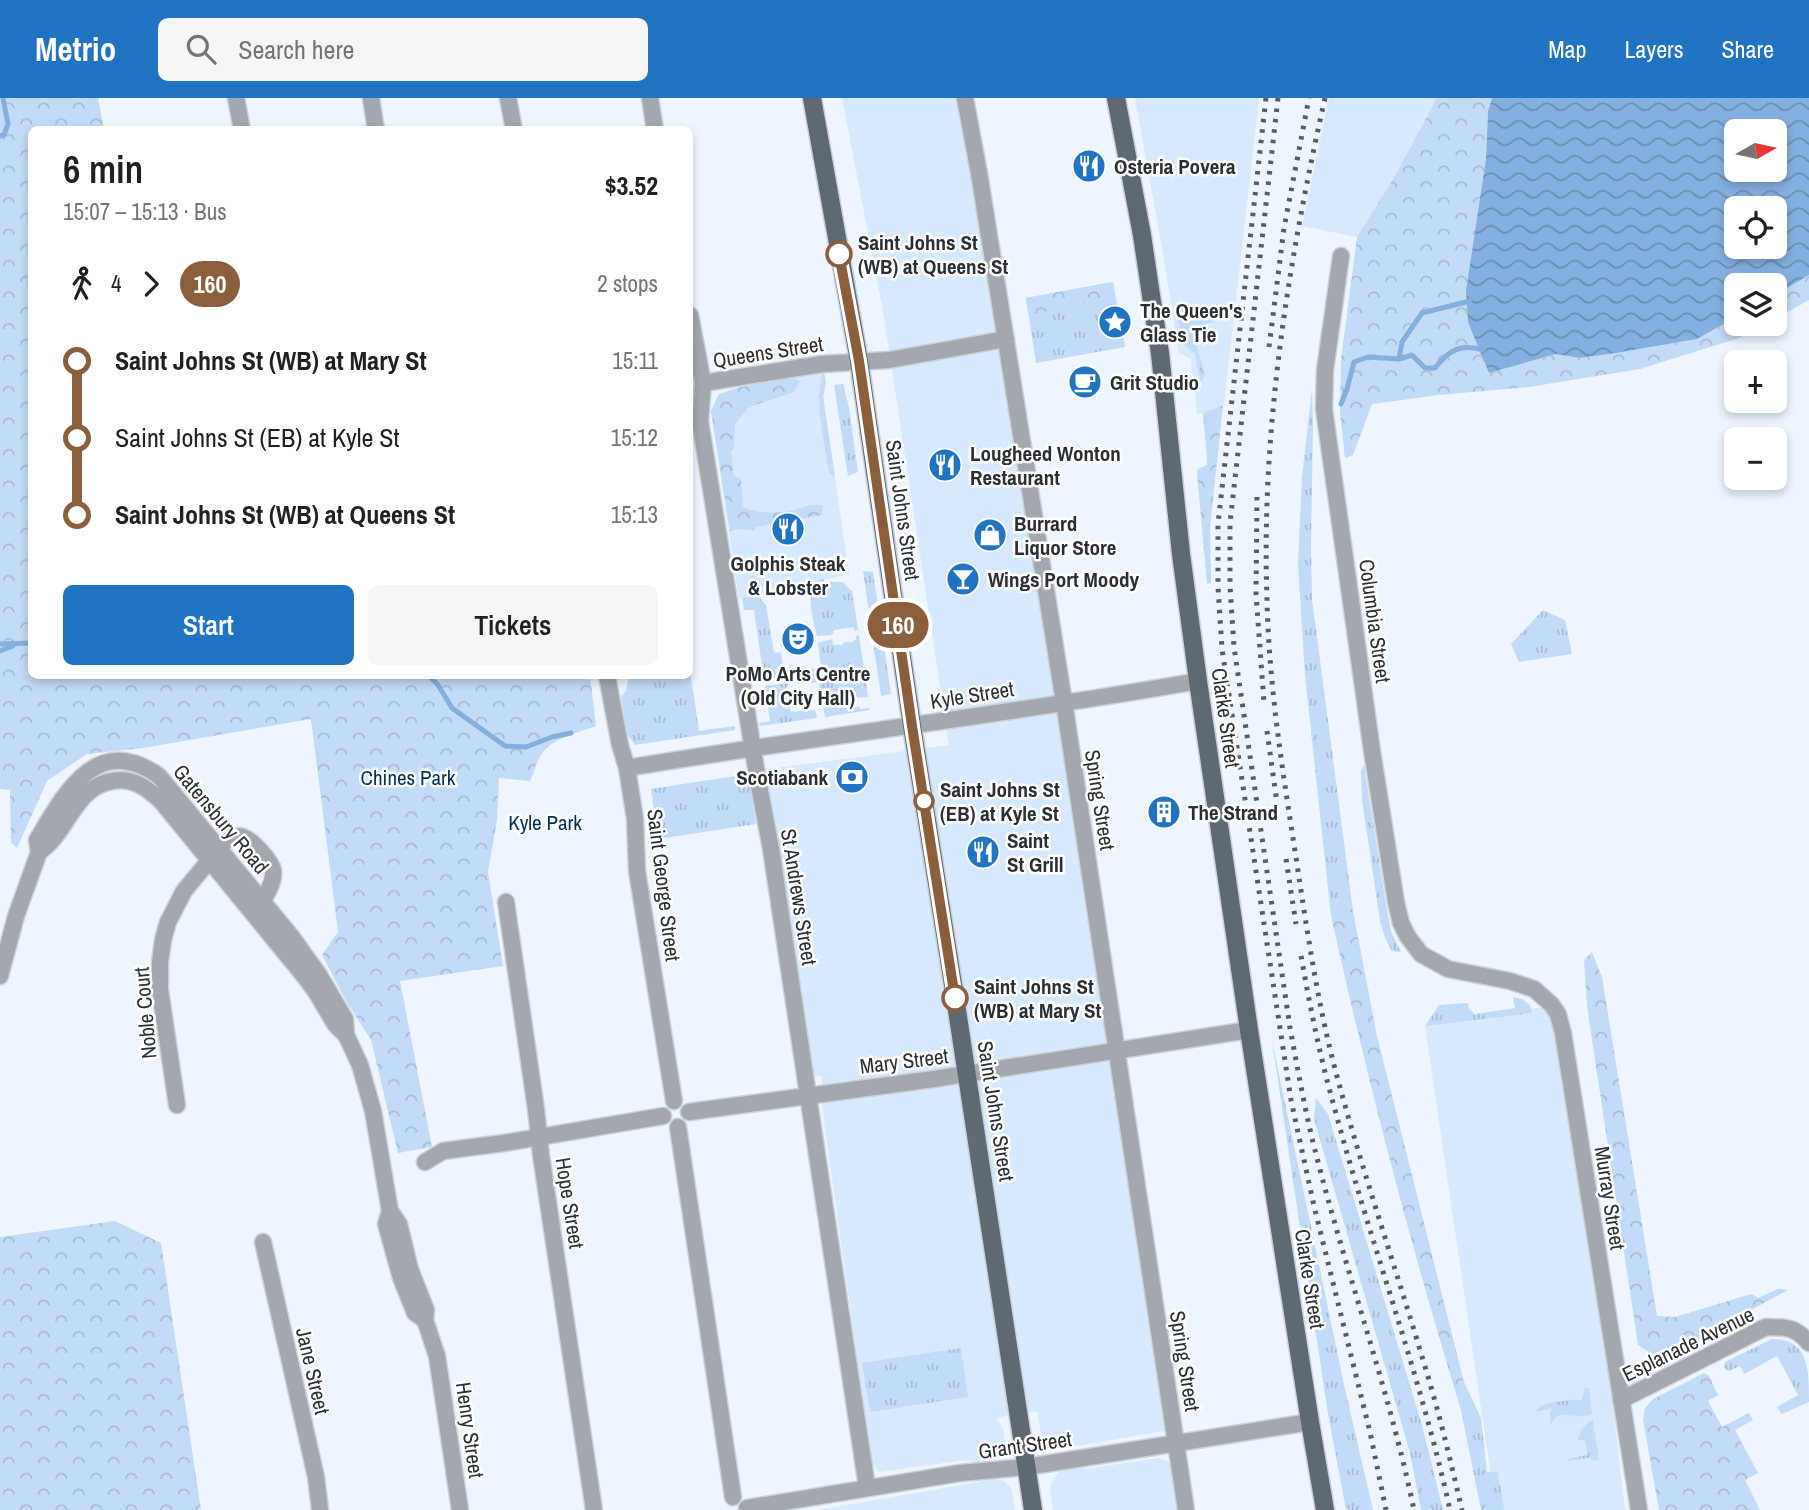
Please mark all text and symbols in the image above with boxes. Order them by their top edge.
search box [158,18,648,81]
text: Metrio [35,27,116,71]
icon: search [182,30,220,68]
text: Search here [238,32,354,67]
text: Map [1548,33,1586,65]
text: Layers [1624,33,1683,65]
text: Share [1721,33,1774,65]
north arrow [1724,119,1787,182]
map controls [1724,119,1787,490]
text: 6 min [63,144,143,195]
restaurant icon: Osteria Povera [1070,147,1108,185]
place label: Osteria Povera [1114,152,1236,181]
text: $3.52 [605,168,658,203]
text: 15:07 – 15:13 · Bus [63,196,227,227]
button: locate [1724,196,1787,259]
place label: Saint Johns St (WB) at Queens St [858,228,1008,281]
marker: Saint Johns St (WB) at Queens St [826,241,852,267]
icon: walk [63,265,101,303]
icon: forward [132,265,170,303]
text: 4 [111,268,122,299]
text: 160 [194,268,226,300]
text: 2 stops [597,268,658,299]
button: layers [1724,273,1787,336]
place label: The Queen's Glass Tie [1140,296,1243,349]
place icon: The Queen's Glass Tie [1096,303,1134,341]
street label: Queens Street [711,329,825,375]
text: Saint Johns St (WB) at Mary St [115,343,427,378]
text: 15:11 [612,345,658,376]
button: + [1724,350,1787,413]
cafe icon: Grit Studio [1066,363,1104,401]
place label: Grit Studio [1110,368,1199,397]
text: Saint Johns St (EB) at Kyle St [115,420,399,455]
text: 15:12 [611,422,658,453]
button: − [1724,427,1787,490]
street label: Saint Johns Street [879,438,927,582]
place label: Lougheed Wonton Restaurant [970,439,1121,492]
restaurant icon: Lougheed Wonton Restaurant [926,446,964,484]
text: Saint Johns St (WB) at Queens St [115,497,455,532]
text: 15:13 [611,499,658,530]
place label: Burrard Liquor Store [1014,509,1116,562]
restaurant icon: Golphis Steak & Lobster [769,510,807,548]
shop icon: Burrard Liquor Store [971,516,1009,554]
place label: Golphis Steak & Lobster [731,549,846,602]
street label: Columbia Street [1352,557,1398,685]
bar icon: Wings Port Moody [944,560,982,598]
place label: Wings Port Moody [988,565,1139,594]
button: Start [63,585,354,665]
button: Tickets [368,585,658,665]
line badge: 160 [858,602,938,648]
text: 160 [882,609,914,641]
theatre icon: PoMo Arts Centre (Old City Hall) [779,620,817,658]
place label: PoMo Arts Centre (Old City Hall) [726,659,870,712]
street label: Clarke Street [1205,666,1247,770]
street label: Kyle Street [928,674,1016,716]
street label: Spring Street [1078,748,1122,853]
street label: Gatensbury Road [167,758,275,880]
bank icon: Scotiabank [833,758,871,796]
park label: Chines Park [361,763,456,792]
place label: Scotiabank [736,763,828,792]
place label: Saint Johns St (EB) at Kyle St [940,775,1060,828]
marker: Saint Johns St (EB) at Kyle St [914,791,934,811]
building icon: The Strand [1145,793,1183,831]
place label: The Strand [1188,798,1278,827]
street label: Saint George Street [640,807,688,963]
park label: Kyle Park [508,808,582,837]
place label: Saint St Grill [1007,826,1063,879]
street label: St Andrews Street [774,827,824,968]
restaurant icon: Saint St Grill [964,833,1002,871]
street label: Noble Court [127,966,163,1060]
place label: Saint Johns St (WB) at Mary St [974,972,1102,1025]
marker: Saint Johns St (WB) at Mary St [942,985,968,1011]
street label: Saint Johns Street [971,1039,1021,1183]
street label: Mary Street [858,1041,950,1081]
street label: Murray Street [1588,1144,1633,1252]
street label: Hope Street [548,1155,592,1251]
street label: Clarke Street [1288,1227,1332,1331]
street label: Esplanade Avenue [1617,1300,1759,1388]
street label: Spring Street [1163,1309,1207,1414]
street label: Jane Street [289,1325,337,1417]
street label: Henry Street [449,1380,491,1480]
street label: Grant Street [977,1424,1074,1466]

